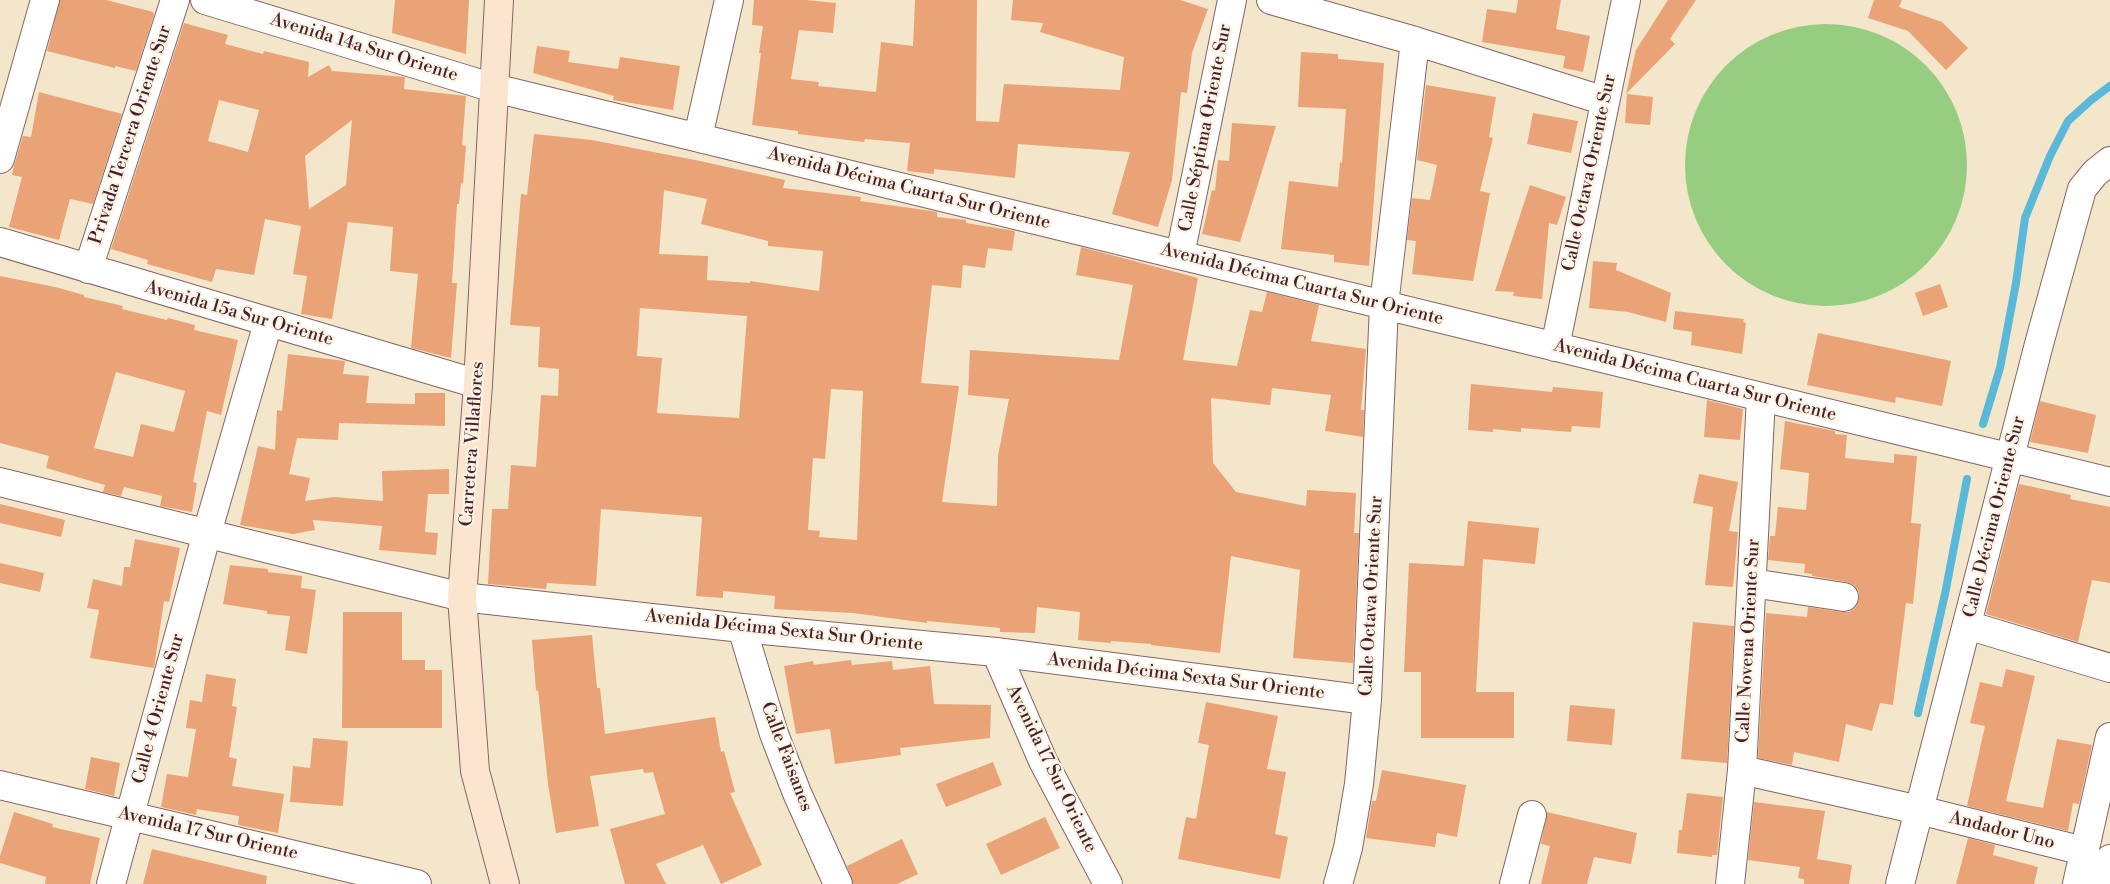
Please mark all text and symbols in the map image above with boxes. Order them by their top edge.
street label: Avenida 14a Sur Oriente [268,9,460,87]
street label: Calle Séptima Oriente Sur [1175,22,1237,234]
street label: Privada Tercera Oriente Sur [85,23,177,247]
street label: Calle Octava Oriente Sur [1559,73,1621,273]
street label: Avenida Décima Cuarta Sur Oriente [765,143,1053,235]
street label: Avenida Décima Cuarta Sur Oriente [1158,239,1446,331]
street label: Avenida 15a Sur Oriente [142,277,336,351]
street label: Avenida Décima Cuarta Sur Oriente [1551,335,1839,427]
street label: Carretera Villaflores [456,361,490,527]
street label: Calle Décima Oriente Sur [1959,414,2031,620]
street label: Calle Octava Oriente Sur [1356,495,1388,697]
street label: Calle Novena Oriente Sur [1733,538,1765,744]
street label: Avenida Décima Sexta Sur Oriente [644,606,924,656]
street label: Calle 4 Oriente Sur [129,631,189,787]
street label: Avenida Décima Sexta Sur Oriente [1046,649,1326,705]
street label: Avenida 17 Sur Oriente [1001,682,1101,856]
street label: Calle Faisanes [755,699,817,815]
street label: Avenida 17 Sur Oriente [116,803,300,865]
street label: Andador Uno [1947,807,2057,855]

